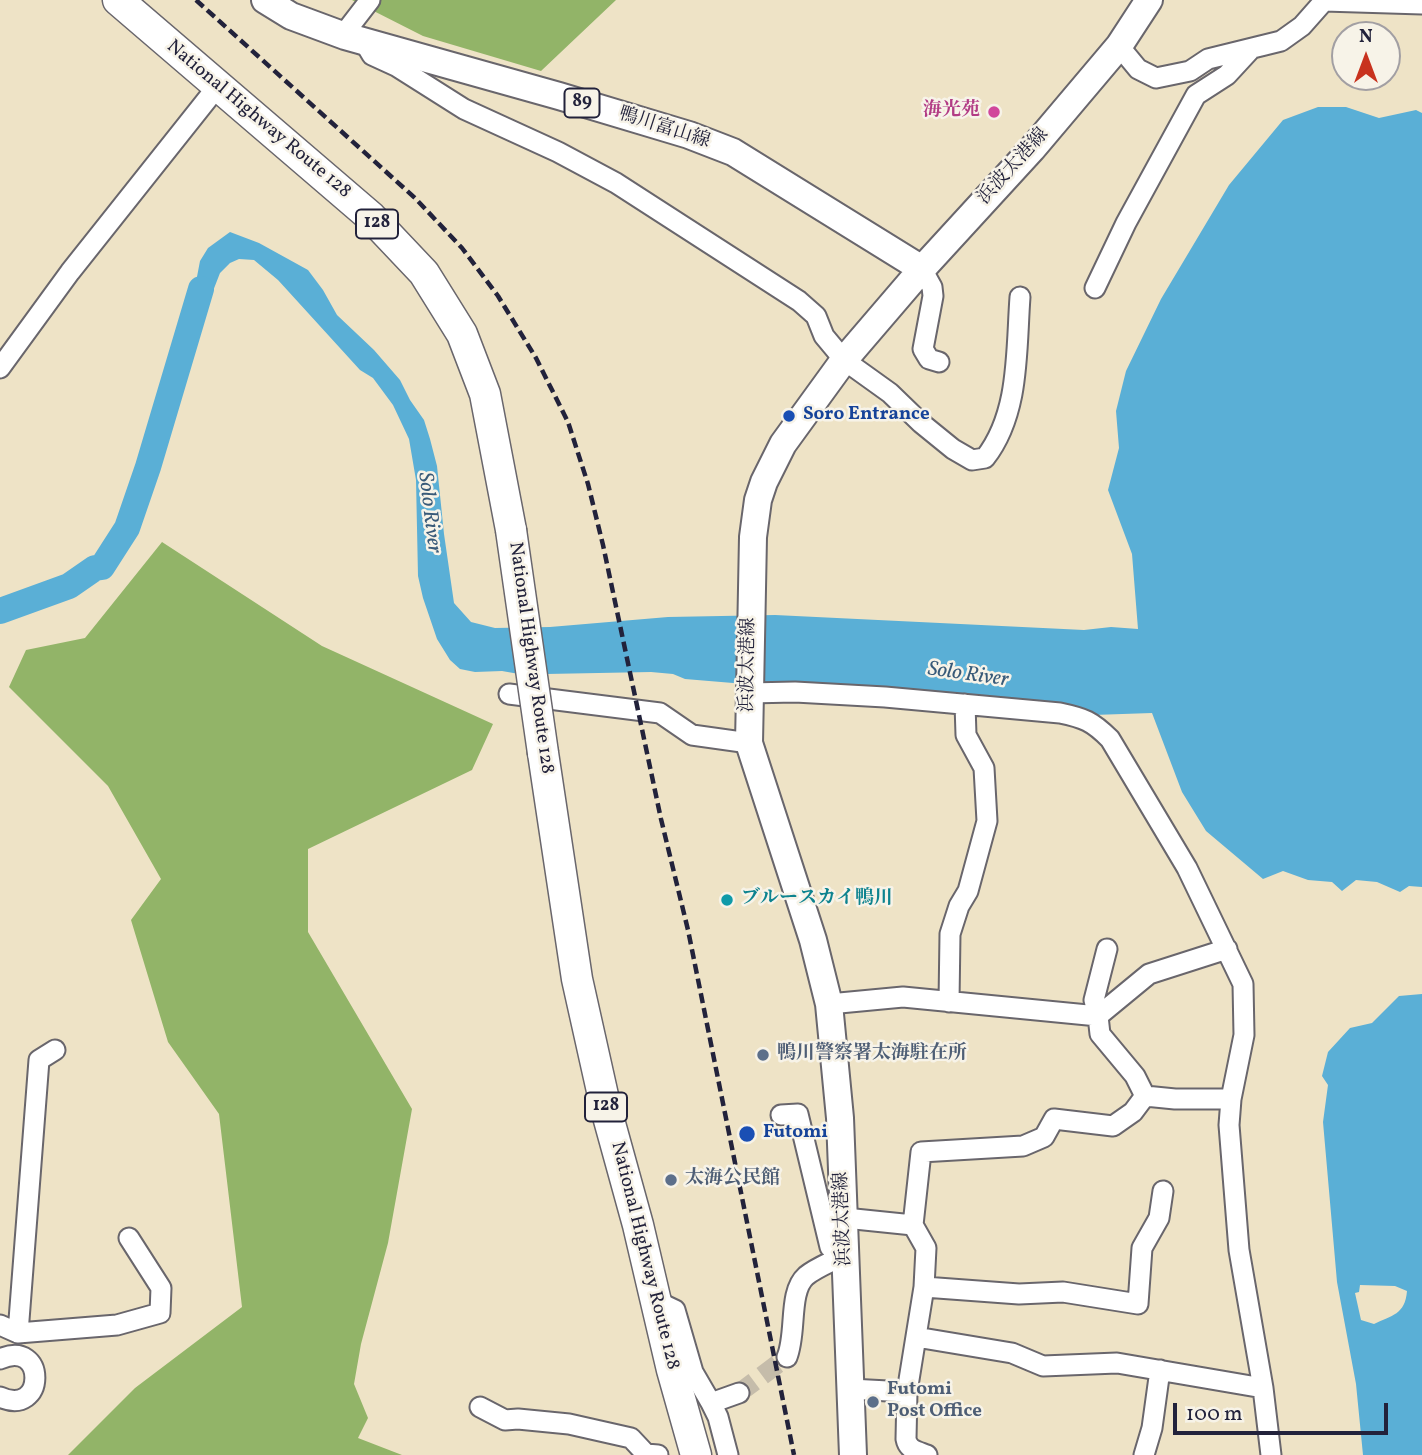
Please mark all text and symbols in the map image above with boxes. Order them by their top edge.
north arrow [1331,21,1401,91]
text: N [1359,24,1373,50]
street label: National Highway Route 128 [161,36,355,204]
road number: 89 [564,88,600,118]
place label: 海光苑 [923,101,980,123]
street label: 鴨川富山線 [615,103,713,155]
marker: 海光苑 [986,104,1002,120]
street label: 浜波太港線 [974,124,1054,210]
road number: 128 [356,210,398,238]
place label: Soro Entrance [803,405,930,427]
marker: Soro Entrance [781,408,797,424]
water label: Solo River [411,471,445,555]
street label: National Highway Route 128 [502,541,558,775]
street label: 浜波太港線 [737,617,761,713]
water label: Solo River [926,658,1010,694]
place label: ブルースカイ鴨川 [741,889,893,911]
marker: ブルースカイ鴨川 [719,892,735,908]
place label: 鴨川警察署太海駐在所 [777,1044,967,1066]
marker: 鴨川警察署太海駐在所 [755,1047,771,1063]
road number: 128 [585,1092,627,1122]
place label: Futomi [763,1123,828,1145]
marker: Futomi [737,1124,757,1144]
street label: National Highway Route 128 [605,1140,683,1372]
place label: 太海公民館 [685,1169,780,1191]
street label: 浜波太港線 [831,1171,857,1267]
marker: 太海公民館 [663,1172,679,1188]
place label: Futomi Post Office [887,1380,982,1424]
scale bar [1177,1388,1392,1432]
marker: Futomi Post Office [865,1394,881,1410]
text: 100 m [1186,1400,1243,1429]

